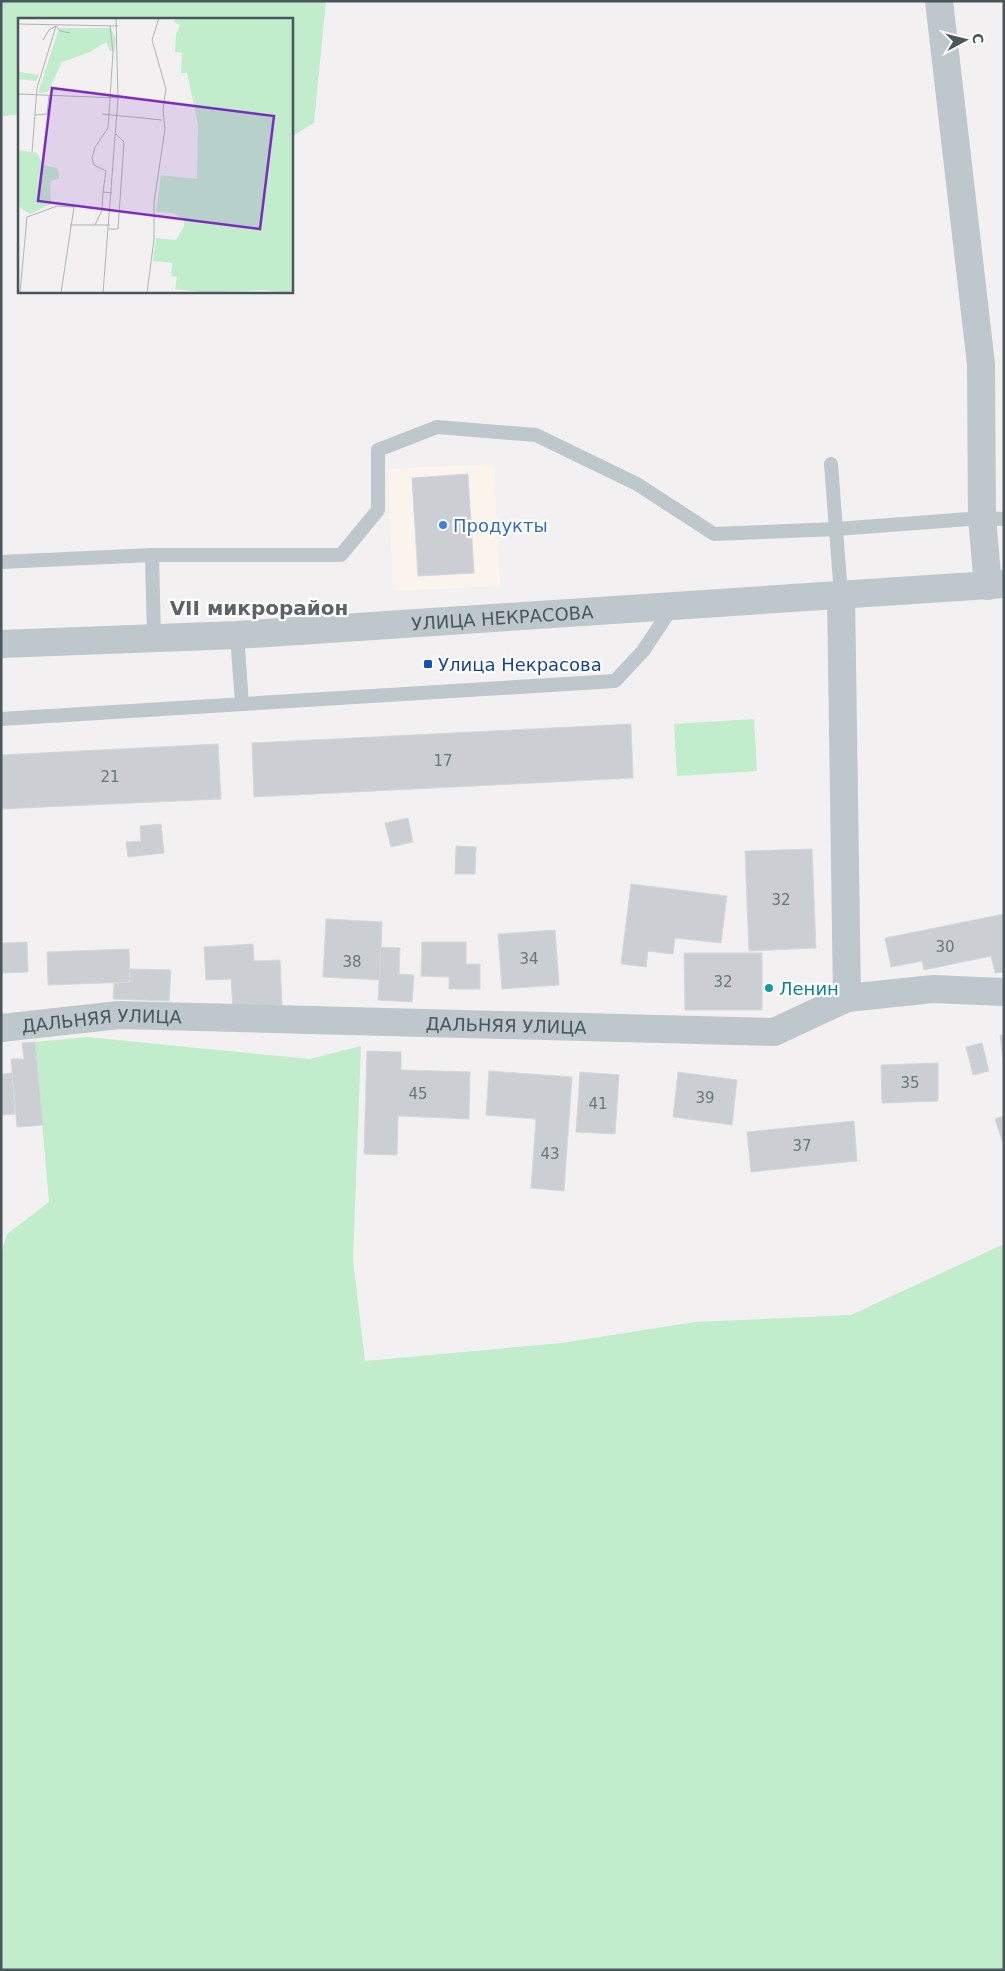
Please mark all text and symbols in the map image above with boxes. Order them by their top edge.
north arrow [940,15,990,65]
inset map [18,18,292,292]
text: С [969,32,986,44]
place label: Продукты [453,515,548,536]
marker: Продукты [437,519,449,531]
district label: VII микрорайон [170,596,348,620]
street label: УЛИЦА НЕКРАСОВА [411,601,595,634]
place label: Улица Некрасова [438,654,602,675]
marker: Улица Некрасова [422,658,434,670]
house number: 17 [433,752,453,770]
house number: 21 [100,768,120,786]
house number: 32 [771,891,791,909]
house number: 30 [935,938,955,956]
house number: 34 [519,950,539,968]
house number: 38 [342,953,362,971]
house number: 32 [713,973,733,991]
place label: Ленин [779,978,839,999]
marker: Ленин [763,982,775,994]
street label: ДАЛЬНЯЯ УЛИЦА [20,1004,183,1036]
street label: ДАЛЬНЯЯ УЛИЦА [425,1012,588,1038]
house number: 35 [900,1074,920,1092]
house number: 45 [408,1085,428,1103]
house number: 39 [695,1089,715,1107]
house number: 41 [588,1095,608,1113]
house number: 37 [792,1137,812,1155]
house number: 43 [540,1145,560,1163]

